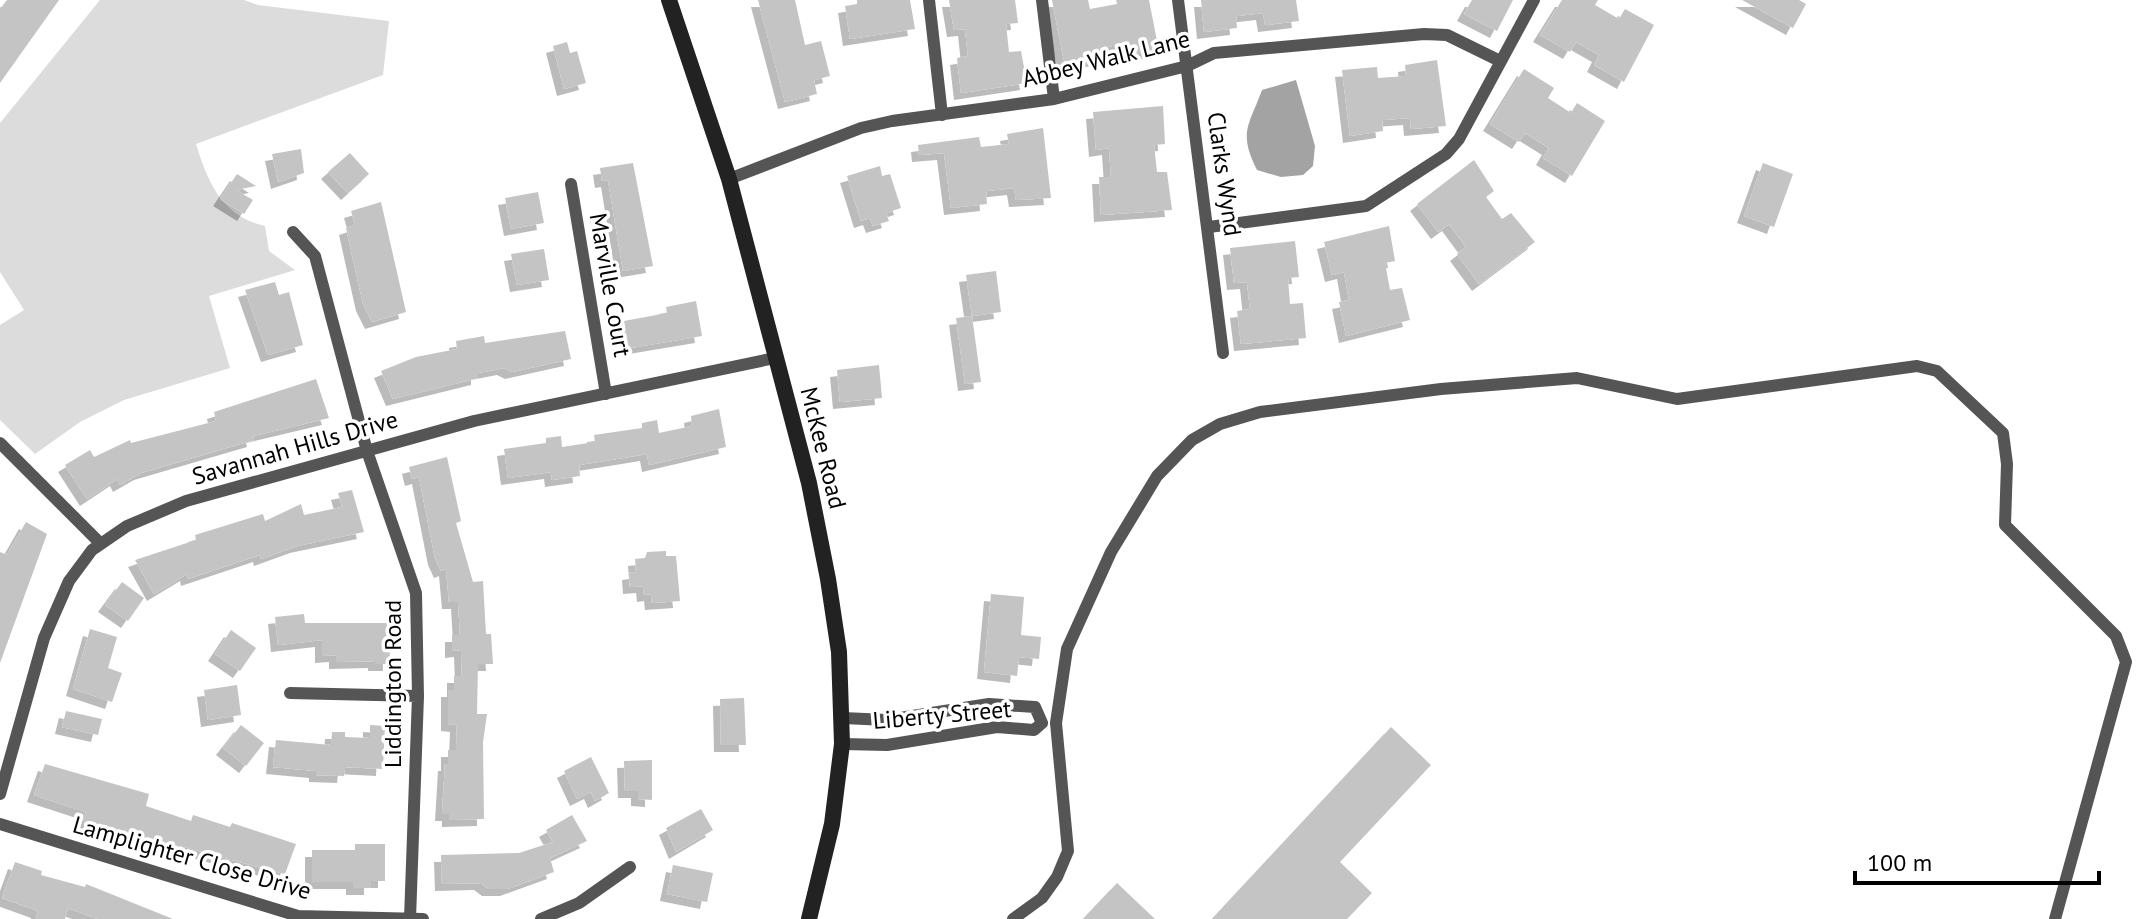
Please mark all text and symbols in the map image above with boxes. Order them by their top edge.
street label: Abbey Walk Lane [1019,23,1193,94]
street label: Clarks Wynd [1200,110,1249,238]
street label: Marville Court [583,211,638,359]
street label: McKee Road [793,384,854,512]
street label: Savannah Hills Drive [188,403,401,492]
street label: Liddington Road [377,600,408,768]
street label: Liberty Street [871,693,1013,736]
street label: Lamplighter Close Drive [69,809,315,906]
scale bar [1855,835,2099,885]
text: 100 m [1867,847,1932,878]

